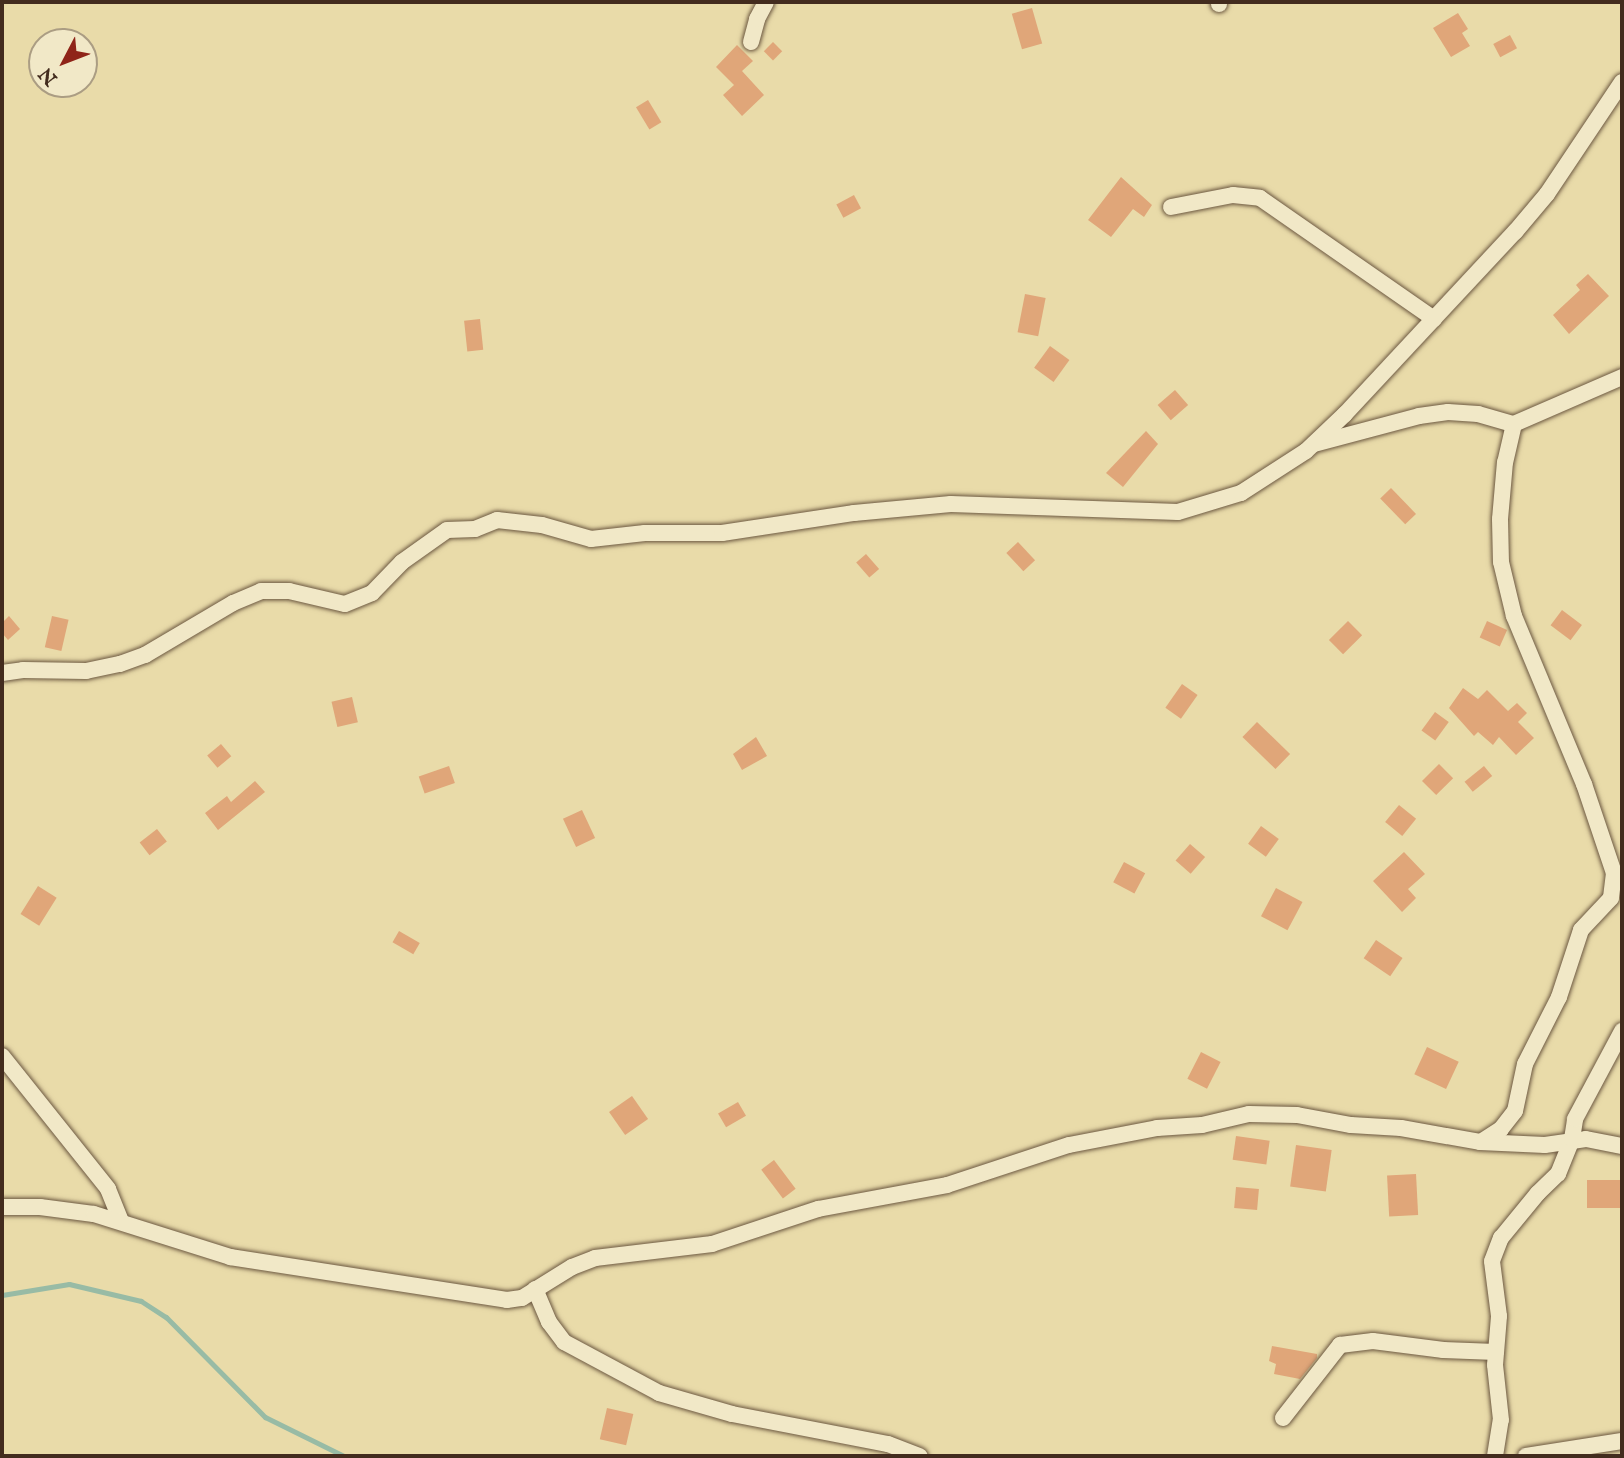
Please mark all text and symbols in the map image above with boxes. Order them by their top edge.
north arrow [28,28,98,98]
text: N [34,62,63,90]

